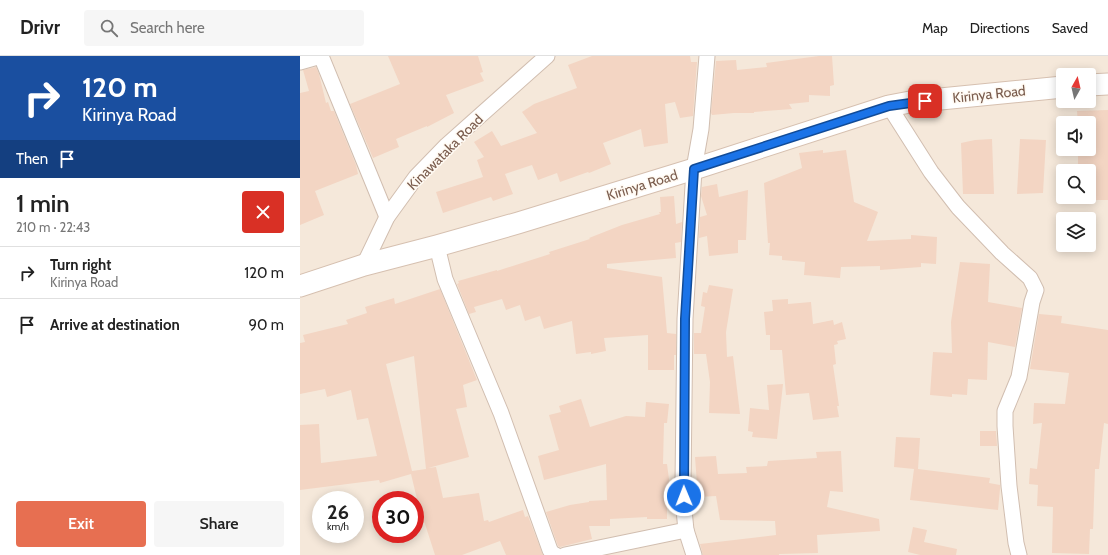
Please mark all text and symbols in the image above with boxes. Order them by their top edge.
search box [84,10,364,46]
text: Drivr [20,16,60,39]
icon: search [98,17,120,39]
text: Search here [130,19,205,37]
text: Map [922,19,948,37]
text: Directions [970,19,1030,37]
text: Saved [1052,19,1088,37]
north arrow [1056,68,1096,108]
map controls [1056,68,1096,252]
text: 120 m [82,70,158,104]
icon: right [16,72,68,124]
street label: Kirinya Road [952,81,1026,107]
pin [908,84,942,118]
icon: arrive [914,90,936,112]
text: Kirinya Road [82,104,176,126]
street label: Kinawataka Road [403,110,487,194]
button: sound [1056,116,1096,156]
icon: arrive [56,148,78,170]
text: Then [16,150,48,168]
button: search [1056,164,1096,204]
street label: Kirinya Road [604,166,680,204]
text: 1 min [16,189,70,218]
button: close [242,191,284,233]
button: layers [1056,212,1096,252]
text: 210 m · 22:43 [16,219,90,235]
text: Turn right [50,256,111,274]
icon: right [16,262,38,284]
text: 120 m [244,264,284,282]
text: Kirinya Road [50,274,118,290]
icon: arrive [16,314,38,336]
text: Arrive at destination [50,316,180,334]
text: 90 m [248,316,284,334]
position arrow [663,475,705,517]
speed limit sign: 30 [372,491,424,543]
text: 26 [327,500,349,524]
button: Exit [16,501,146,547]
button: Share [154,501,284,547]
text: km/h [327,520,349,533]

